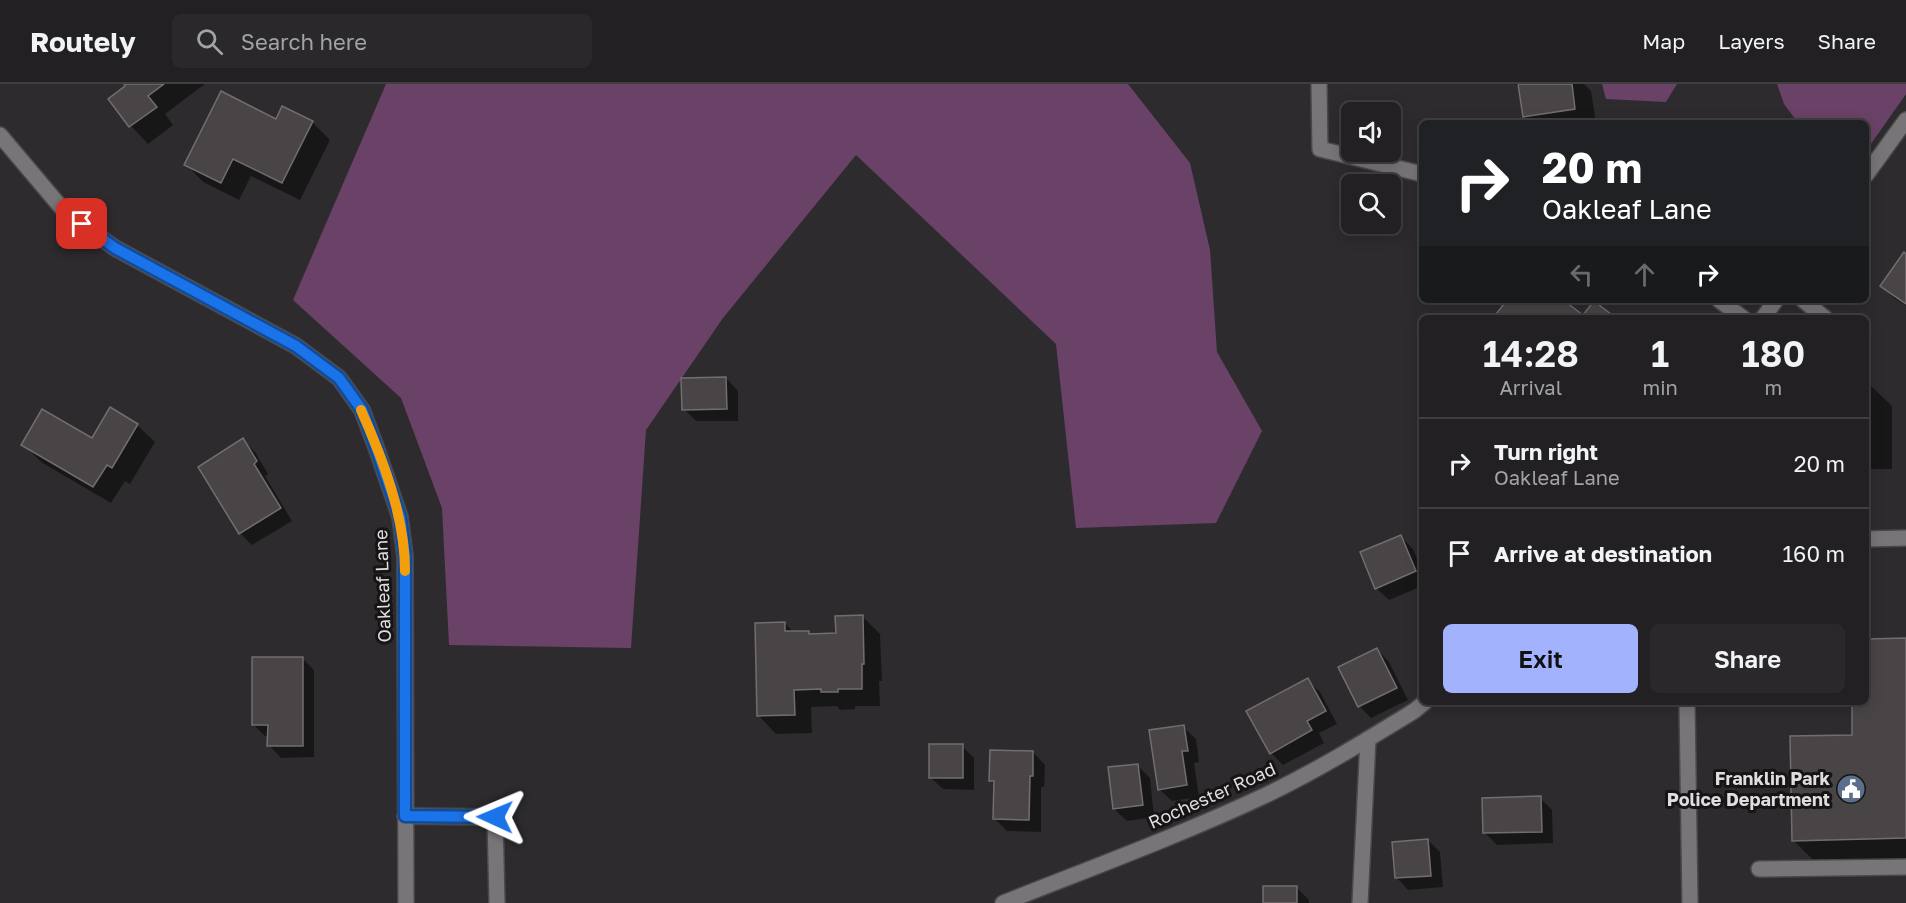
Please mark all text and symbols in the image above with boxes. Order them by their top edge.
search box [172,14,592,68]
text: Routely [30,25,136,58]
icon: search [193,25,226,58]
text: Search here [241,28,367,55]
text: Map [1642,28,1685,54]
text: Layers [1718,28,1785,54]
text: Share [1818,28,1876,54]
map controls [1341,102,1401,234]
button: sound [1341,102,1401,162]
text: 20 m [1542,142,1642,192]
icon: right [1443,144,1521,222]
button: search [1341,174,1401,234]
text: Oakleaf Lane [1542,193,1712,225]
pin [56,198,107,249]
icon: arrive [65,207,98,240]
icon: left [1565,258,1598,291]
icon: ahead [1628,258,1661,291]
icon: right [1691,258,1724,291]
text: 14:28 [1483,332,1579,375]
text: 1 [1651,332,1669,375]
text: 180 [1742,332,1805,375]
text: Arrival [1499,375,1562,399]
text: min [1642,375,1678,399]
text: m [1765,375,1782,399]
text: Turn right [1494,438,1598,465]
icon: right [1443,447,1476,480]
text: 20 m [1794,450,1845,477]
text: Oakleaf Lane [1494,465,1620,489]
street label: Oakleaf Lane [369,529,395,643]
icon: arrive [1443,537,1476,570]
text: Arrive at destination [1494,540,1712,567]
text: 160 m [1782,540,1845,567]
button: Exit [1443,624,1638,693]
button: Share [1650,624,1845,693]
street label: Rochester Road [1145,757,1279,833]
place label: Franklin Park Police Department [1667,767,1831,810]
public building icon: Franklin Park Police Department [1835,773,1867,805]
position arrow [463,785,527,849]

